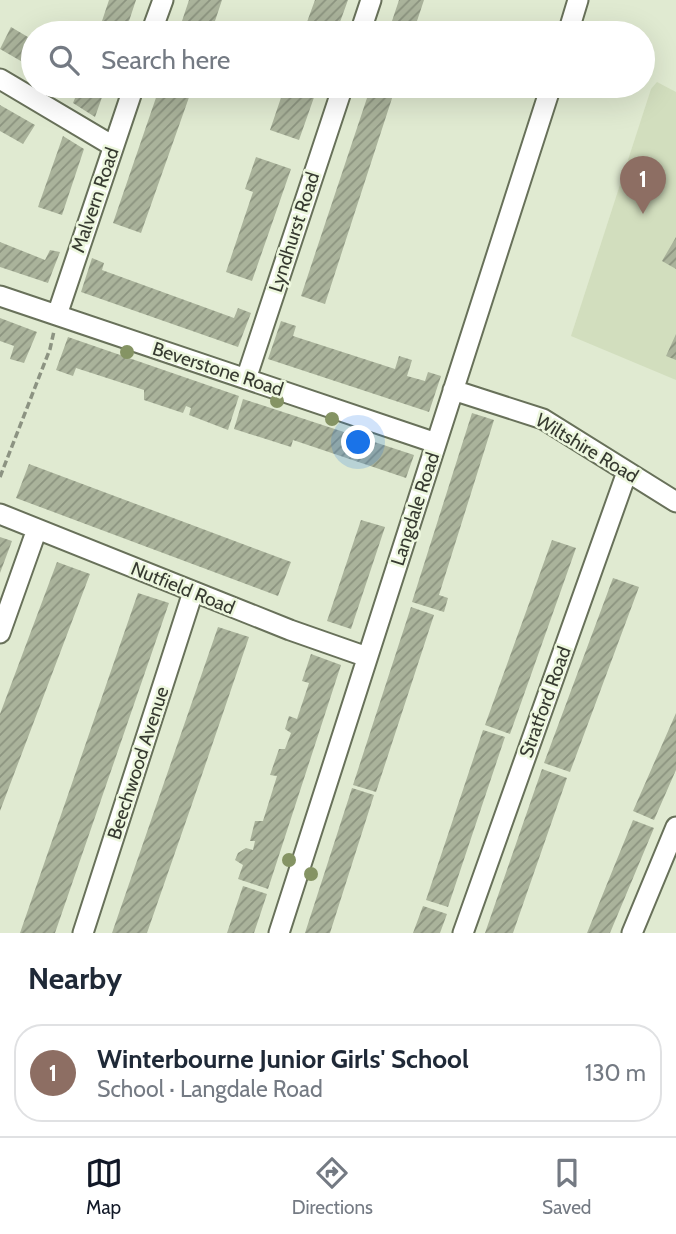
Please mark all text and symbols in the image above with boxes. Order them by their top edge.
search box [21,21,655,98]
icon: search [45,41,83,79]
text: Search here [101,44,230,76]
street label: Malvern Road [66,144,124,256]
pin: 1 [620,156,666,214]
street label: Lyndhurst Road [264,169,324,295]
street label: Beverstone Road [150,337,286,401]
street label: Wiltshire Road [531,408,643,488]
your location [341,425,375,459]
street label: Langdale Road [386,449,444,569]
street label: Nutfield Road [128,557,238,619]
street label: Stratford Road [514,643,576,761]
street label: Beechwood Avenue [102,683,174,842]
text: Nearby [28,960,122,997]
text: Winterbourne Junior Girls' School [97,1043,469,1075]
text: 1 [49,1059,57,1087]
text: 130 m [585,1059,646,1087]
text: School · Langdale Road [97,1075,323,1103]
tab: Map [85,1154,123,1219]
tab: Directions [292,1154,373,1219]
tab: Saved [542,1154,591,1219]

